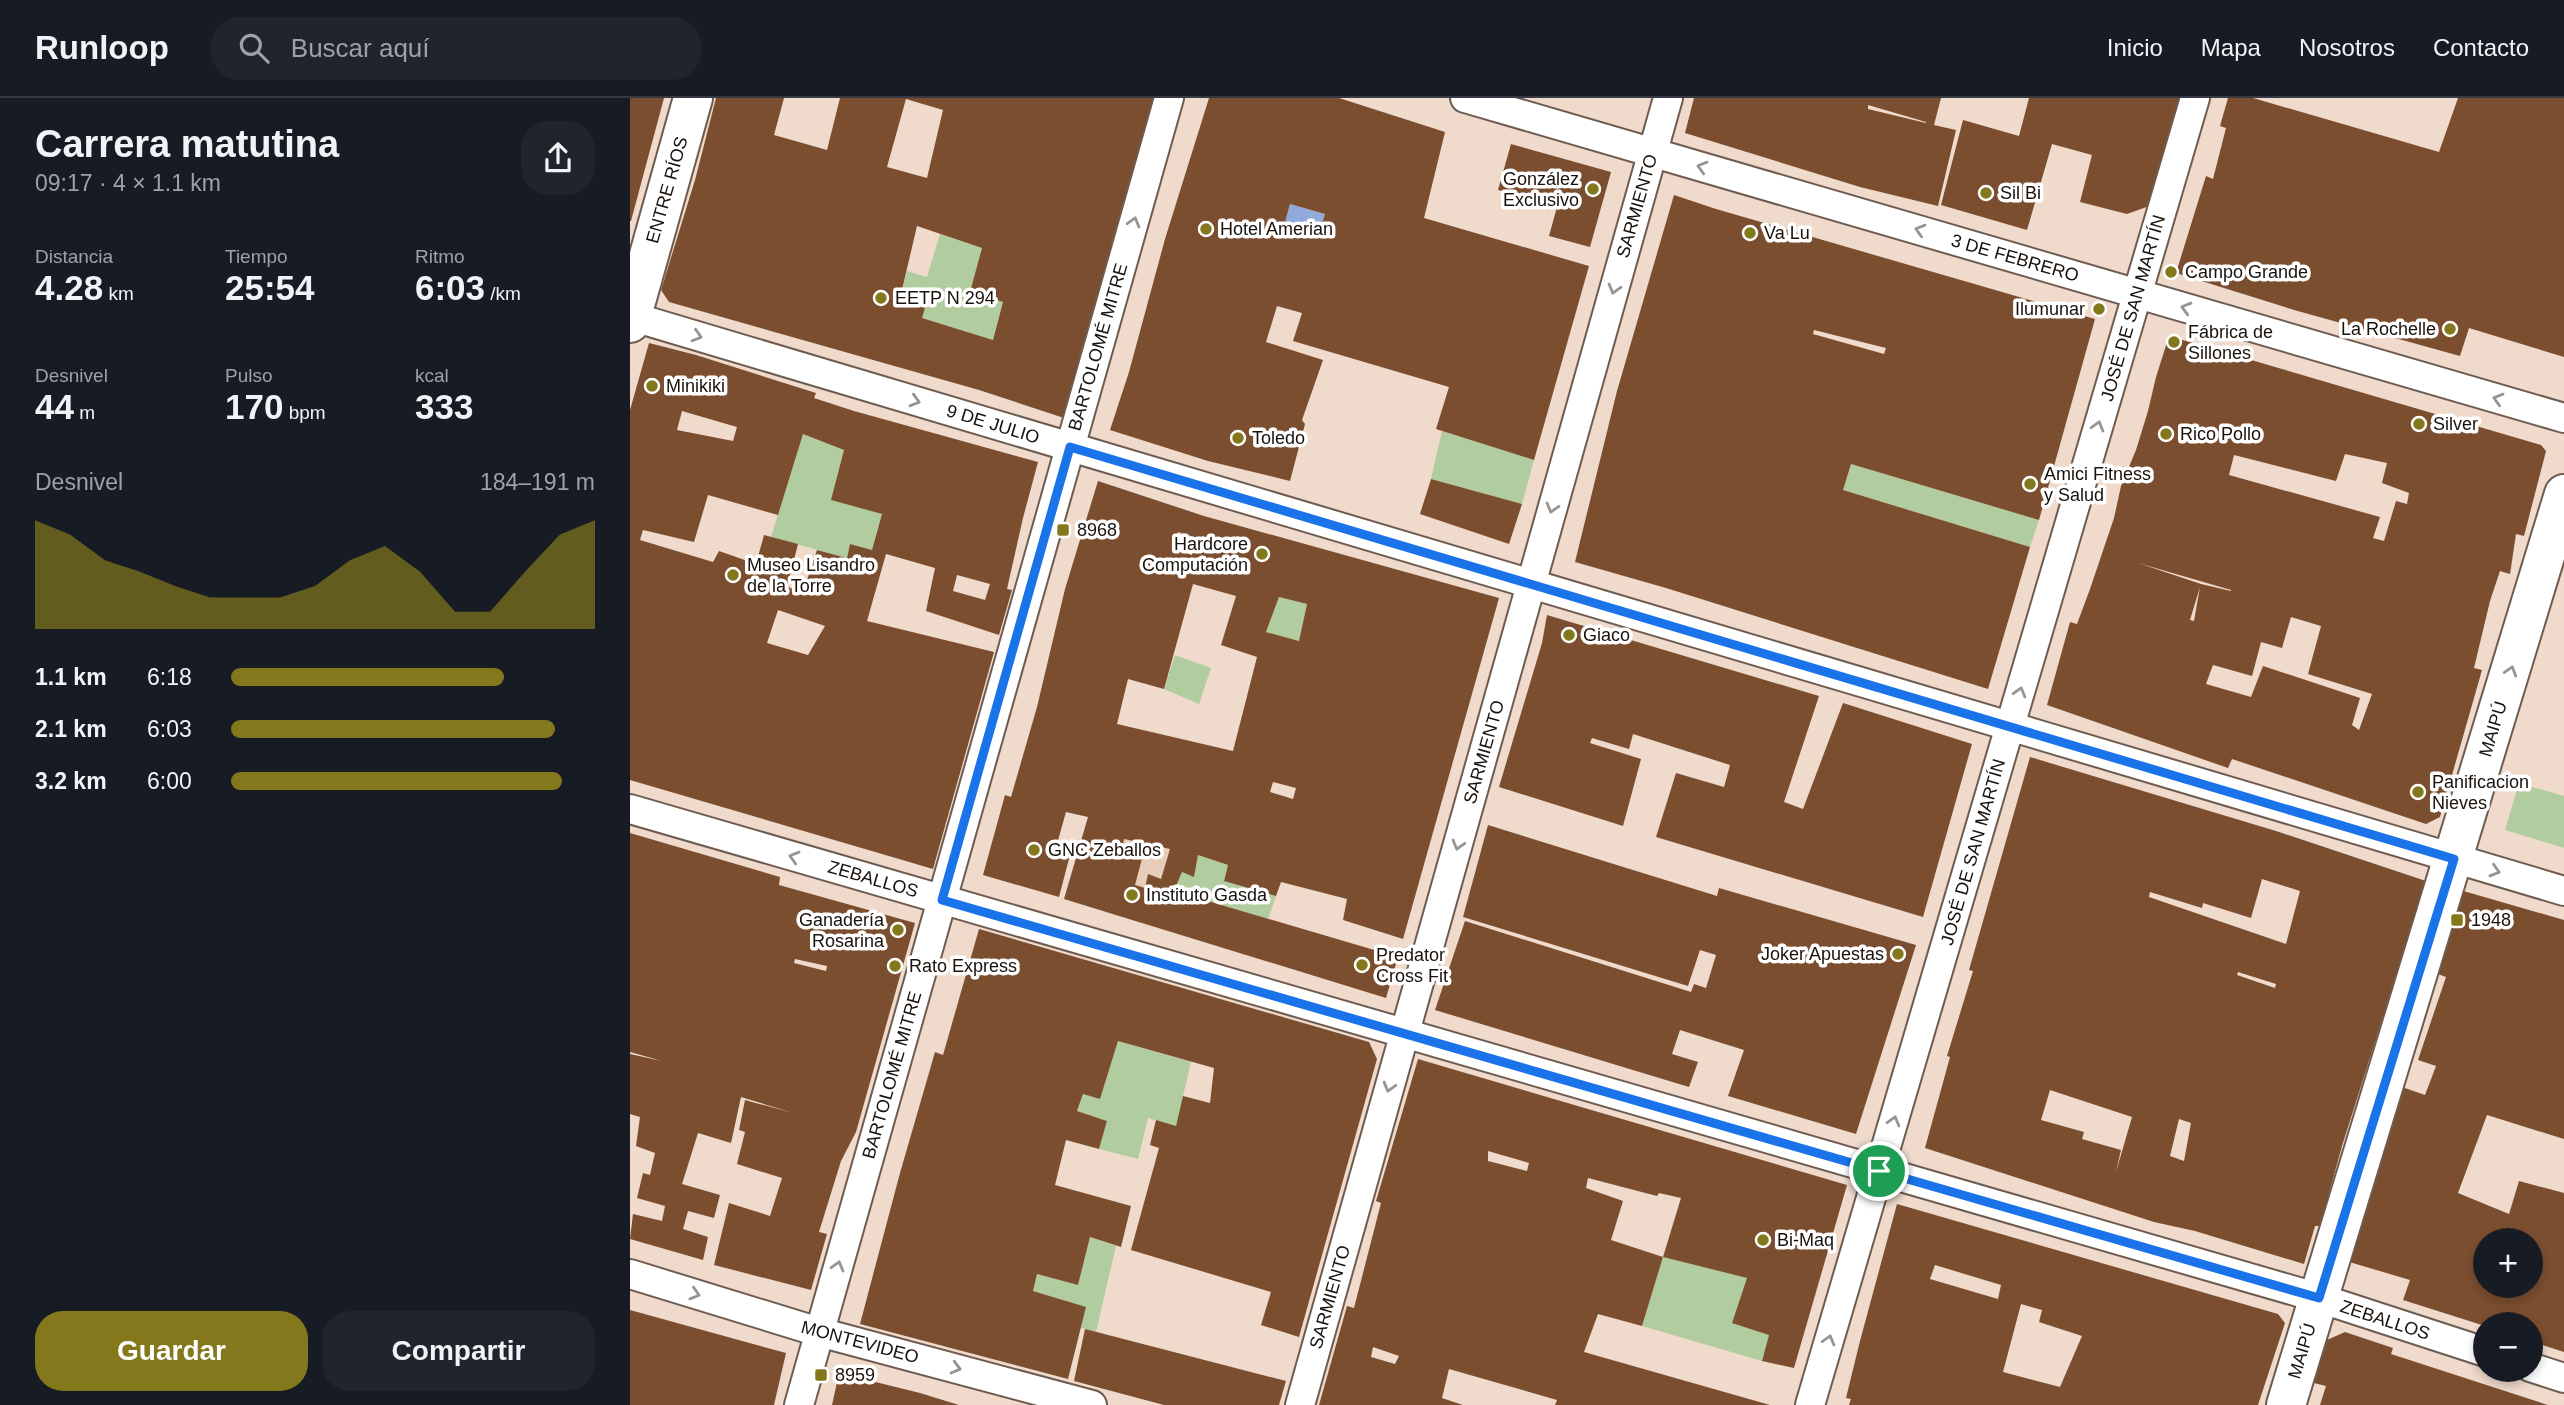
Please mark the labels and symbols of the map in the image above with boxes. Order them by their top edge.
street label: ENTRE RÍOS [642,134,692,246]
street label: SARMIENTO [1613,152,1661,260]
one-way arrow [1696,160,1708,175]
place label: González Exclusivo [1503,169,1579,210]
marker: González Exclusivo [1585,181,1601,197]
place label: Sil Bi [2000,183,2041,203]
marker: Sil Bi [1978,185,1994,201]
street label: JOSÉ DE SAN MARTÍN [2097,213,2169,403]
one-way arrow [1126,216,1140,228]
place label: Hotel Amerian [1220,219,1333,239]
marker: Hotel Amerian [1198,221,1214,237]
place label: Va Lu [1764,223,1810,243]
one-way arrow [1915,224,1927,239]
marker: Va Lu [1742,225,1758,241]
street label: 3 DE FEBRERO [1949,230,2081,286]
street label: BARTOLOMÉ MITRE [1064,261,1132,433]
place label: Campo Grande [2185,262,2308,282]
marker: Campo Grande [2163,264,2179,280]
one-way arrow [1608,283,1622,295]
place label: EETP N 294 [895,288,995,308]
marker: EETP N 294 [873,290,889,306]
place label: Ilumunar [2015,299,2085,319]
marker: Ilumunar [2091,301,2107,317]
one-way arrow [2180,301,2192,316]
place label: La Rochelle [2341,319,2436,339]
marker: La Rochelle [2442,321,2458,337]
place label: Fábrica de Sillones [2188,322,2273,363]
one-way arrow [691,327,703,342]
marker: Fábrica de Sillones [2166,334,2182,350]
place label: Minikiki [666,376,725,396]
marker: Minikiki [644,378,660,394]
one-way arrow [909,392,921,407]
one-way arrow [2493,392,2505,407]
street label: 9 DE JULIO [944,400,1042,448]
place label: Silver [2433,414,2478,434]
marker: Silver [2411,416,2427,432]
one-way arrow [2090,421,2104,433]
place label: Rico Pollo [2180,424,2261,444]
marker: Rico Pollo [2158,426,2174,442]
place label: Toledo [1252,428,1305,448]
marker: Toledo [1230,430,1246,446]
place label: Amici Fitness y Salud [2044,464,2151,505]
marker: Amici Fitness y Salud [2022,476,2038,492]
one-way arrow [1546,502,1561,514]
place label: 8968 [1077,520,1117,540]
marker: 8968 [1055,522,1071,538]
place label: Hardcore Computación [1142,534,1248,575]
marker: Hardcore Computación [1254,546,1270,562]
place label: Museo Lisandro de la Torre [747,555,875,596]
marker: Museo Lisandro de la Torre [725,567,741,583]
place label: Giaco [1583,625,1630,645]
marker: Giaco [1561,627,1577,643]
one-way arrow [2502,665,2517,677]
one-way arrow [2012,686,2026,698]
street label: SARMIENTO [1460,698,1508,806]
street label: MAIPÚ [2474,699,2511,759]
street label: JOSÉ DE SAN MARTÍN [1937,757,2009,947]
place label: Panificacion Nieves [2432,772,2529,813]
marker: Panificacion Nieves [2410,784,2426,800]
one-way arrow [1451,839,1466,851]
place label: GNC Zeballos [1048,840,1161,860]
marker: GNC Zeballos [1026,842,1042,858]
one-way arrow [788,850,800,865]
street label: ZEBALLOS [826,857,920,901]
one-way arrow [2489,862,2501,877]
place label: Instituto Gasda [1146,885,1268,905]
marker: Instituto Gasda [1124,887,1140,903]
place label: Ganadería Rosarina [799,910,885,951]
place label: 1948 [2471,910,2511,930]
marker: 1948 [2449,912,2465,928]
marker: Ganadería Rosarina [890,922,906,938]
place label: Joker Apuestas [1761,944,1884,964]
place label: Predator Cross Fit [1376,945,1448,986]
marker: Joker Apuestas [1890,946,1906,962]
place label: Rato Express [909,956,1017,976]
marker: Predator Cross Fit [1354,957,1370,973]
marker: Rato Express [887,958,903,974]
street label: BARTOLOMÉ MITRE [858,989,926,1161]
one-way arrow [1383,1081,1398,1093]
one-way arrow [1885,1116,1900,1128]
pin [1849,1141,1909,1201]
place label: Bi-Maq [1777,1230,1834,1250]
marker: Bi-Maq [1755,1232,1771,1248]
street label: SARMIENTO [1306,1243,1354,1351]
one-way arrow [830,1260,844,1272]
one-way arrow [689,1286,701,1300]
street label: ZEBALLOS [2338,1296,2432,1344]
street label: MONTEVIDEO [799,1317,921,1367]
street label: MAIPÚ [2283,1321,2320,1381]
one-way arrow [1821,1334,1836,1346]
one-way arrow [950,1360,962,1375]
place label: 8959 [835,1365,875,1385]
marker: 8959 [813,1367,829,1383]

